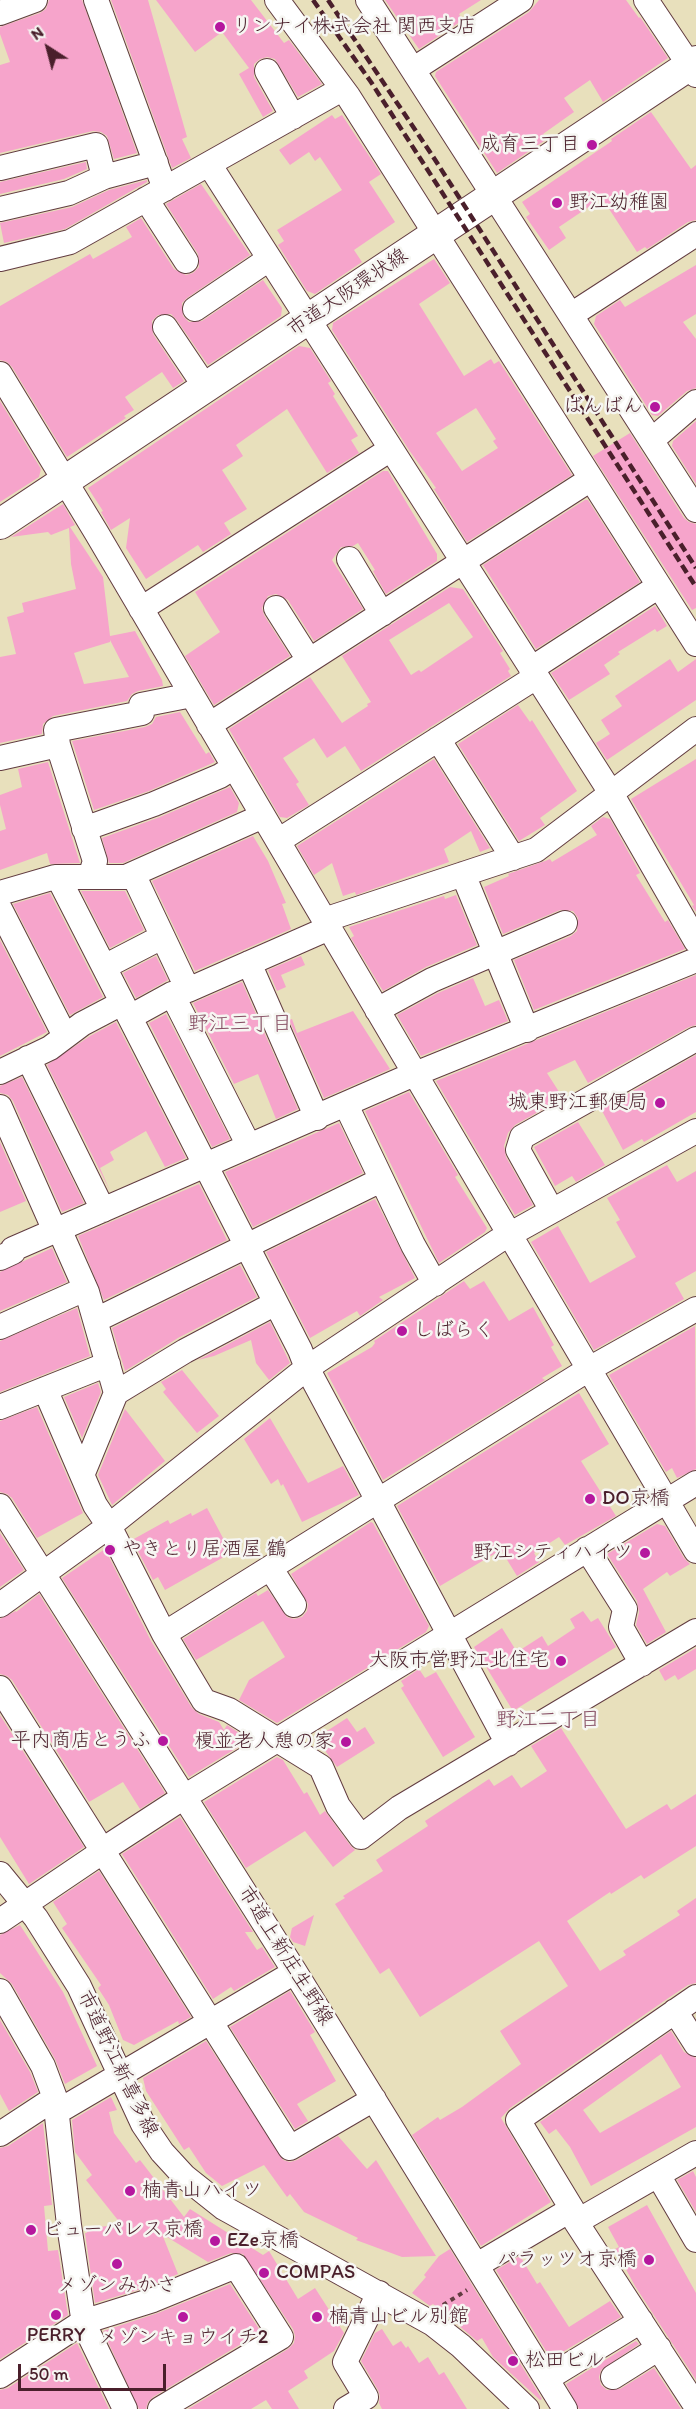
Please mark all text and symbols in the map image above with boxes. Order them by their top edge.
place label: リンナイ株式会社 関西支店 [232,15,476,39]
north arrow [18,18,78,78]
marker: リンナイ株式会社 関西支店 [213,20,227,34]
text: N [27,22,47,44]
place label: 成育三丁目 [480,133,580,157]
marker: 成育三丁目 [585,138,599,152]
place label: 野江幼稚園 [569,191,669,215]
marker: 野江幼稚園 [550,196,564,210]
street label: 市道大阪環状線 [283,244,413,342]
place label: ばんばん [563,395,643,419]
marker: ばんばん [648,400,662,414]
district label: 野江三丁目 [188,1012,292,1038]
place label: 城東野江郵便局 [508,1091,648,1115]
marker: 城東野江郵便局 [653,1096,667,1110]
place label: しばらく [414,1319,494,1343]
marker: しばらく [395,1324,409,1338]
place label: DO京橋 [602,1487,670,1511]
marker: DO京橋 [583,1492,597,1506]
place label: やきとり居酒屋 鶴 [122,1538,286,1562]
place label: 野江シティハイツ [473,1541,633,1565]
marker: やきとり居酒屋 鶴 [103,1543,117,1557]
marker: 野江シティハイツ [638,1546,652,1560]
place label: 大阪市営野江北住宅 [369,1649,549,1673]
marker: 大阪市営野江北住宅 [554,1654,568,1668]
district label: 野江二丁目 [496,1708,600,1734]
place label: 平内商店とうふ [11,1729,151,1753]
place label: 榎並老人憩の家 [194,1730,334,1754]
marker: 平内商店とうふ [156,1734,170,1748]
marker: 榎並老人憩の家 [339,1735,353,1749]
street label: 市道上新庄生野線 [232,1882,338,2030]
street label: 市道野江新喜多線 [71,1987,163,2141]
place label: 楠青山ハイツ [142,2179,262,2203]
marker: 楠青山ハイツ [123,2184,137,2198]
place label: ビューパレス京橋 [43,2218,203,2242]
marker: ビューパレス京橋 [24,2223,38,2237]
place label: EZe京橋 [227,2229,299,2253]
marker: EZe京橋 [208,2234,222,2248]
place label: パラッツオ京橋 [497,2248,637,2272]
marker: パラッツオ京橋 [642,2253,656,2267]
marker: メゾンみかさ [110,2257,124,2271]
place label: COMPAS [276,2261,355,2285]
marker: COMPAS [257,2266,271,2280]
place label: メゾンみかさ [57,2274,177,2298]
place label: 楠青山ビル別館 [329,2305,469,2329]
marker: PERRY [49,2308,63,2322]
marker: メゾンキョウイチ2 [176,2310,190,2324]
marker: 楠青山ビル別館 [310,2310,324,2324]
place label: PERRY [27,2324,85,2348]
place label: メゾンキョウイチ2 [98,2326,268,2350]
place label: 松田ビル [525,2349,605,2373]
scale bar [21,2352,170,2390]
marker: 松田ビル [506,2354,520,2368]
text: 50 m [29,2363,69,2385]

